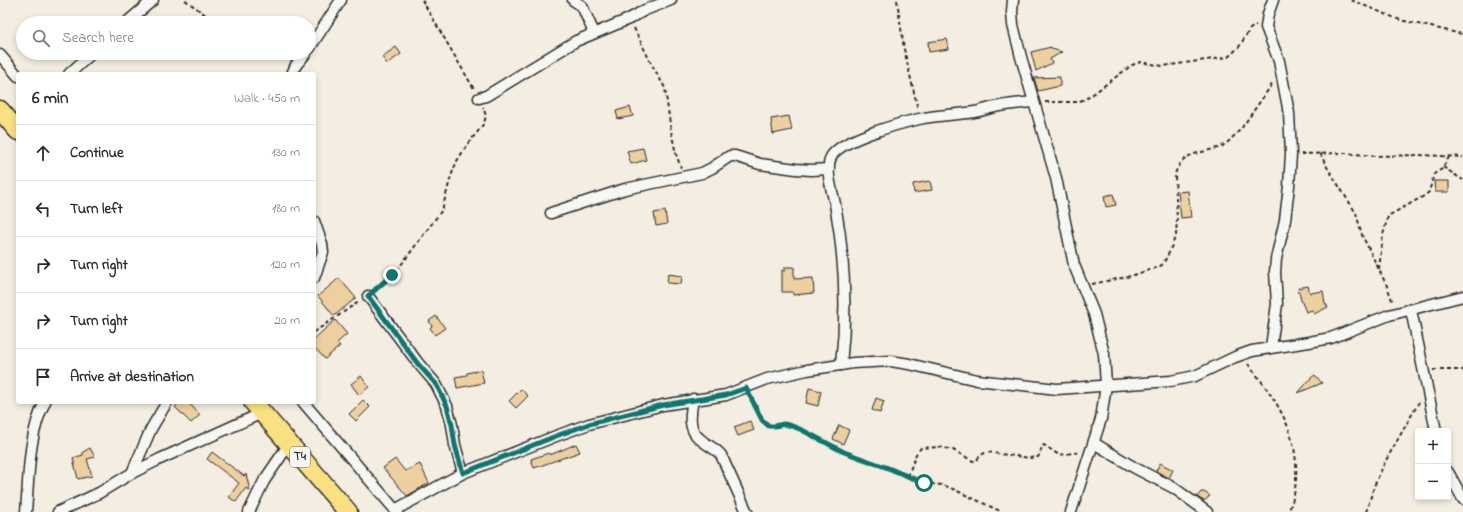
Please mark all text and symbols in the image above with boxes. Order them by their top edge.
search box [16,16,316,60]
icon: search [30,27,52,49]
text: Search here [62,27,134,49]
text: 6 min [32,86,68,111]
text: Walk · 450 m [234,89,300,108]
icon: ahead [32,142,54,164]
text: Continue [70,142,124,164]
text: 130 m [272,143,300,162]
icon: left [32,198,54,220]
text: Turn left [70,198,123,220]
text: 180 m [272,199,300,218]
icon: right [32,254,54,276]
text: Turn right [70,254,128,276]
text: 120 m [270,255,300,274]
route end [383,266,401,284]
icon: right [32,310,54,332]
text: Turn right [70,310,128,332]
text: 20 m [275,311,300,330]
icon: arrive [32,366,54,388]
text: Arrive at destination [70,366,194,388]
map controls [1415,428,1451,500]
button: + [1415,428,1451,464]
road number: T4 [290,447,310,467]
button: − [1415,464,1451,500]
route start [915,474,933,492]

